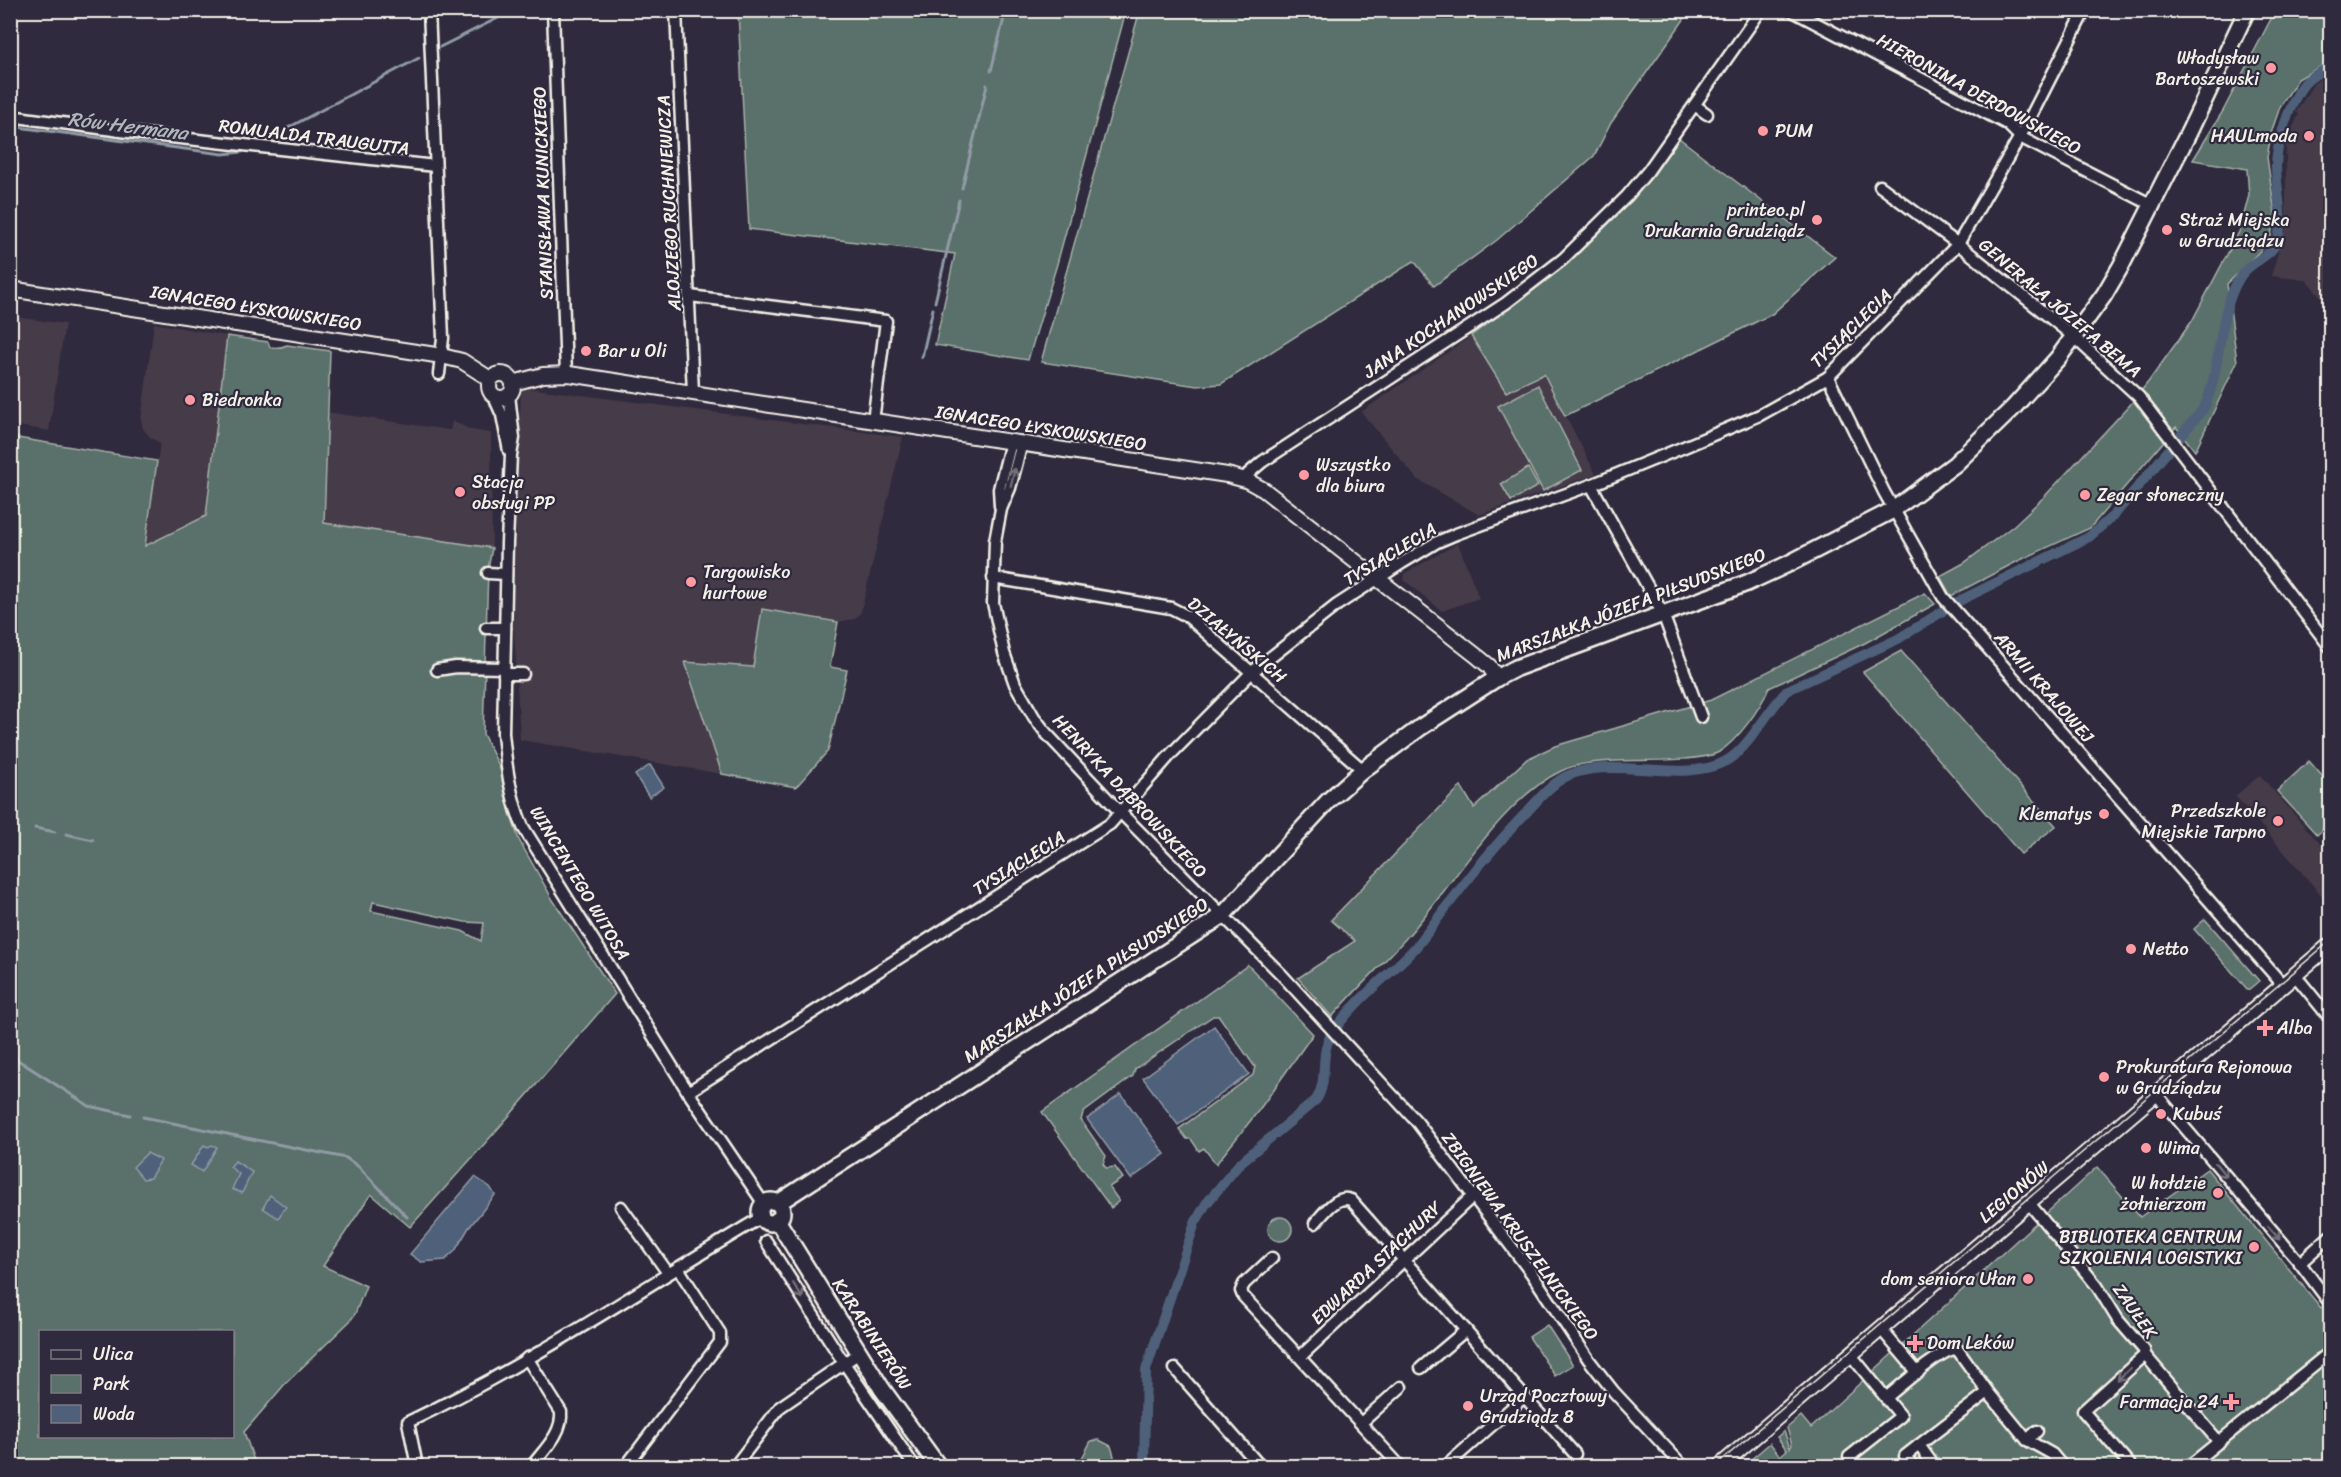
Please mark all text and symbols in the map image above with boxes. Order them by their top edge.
street label: HIERONIMA DERDOWSKIEGO [1871,24,2087,164]
place label: Władysław Bartoszewski [2155,42,2260,95]
marker: Władysław Bartoszewski [2264,61,2278,75]
street label: STANISŁAWA KUNICKIEGO [523,86,563,300]
street label: ALOJZEGO RUCHNIEWICZA [647,94,691,313]
water label: Rów Hermana [66,101,192,151]
street label: ROMUALDA TRAUGUTTA [217,109,411,165]
place label: PUM [1775,115,1814,147]
place label: HAULmoda [2211,120,2298,152]
marker: PUM [1756,124,1770,138]
marker: HAULmoda [2302,129,2316,143]
place label: printeo.pl Drukarnia Grudziądz [1645,194,1806,247]
place label: Straż Miejska w Grudziądzu [2179,204,2290,257]
marker: printeo.pl Drukarnia Grudziądz [1810,213,1824,227]
marker: Straż Miejska w Grudziądzu [2160,223,2174,237]
street label: GENERAŁA JÓZEFA BEMA [1971,230,2149,386]
street label: JANA KOCHANOWSKIEGO [1356,245,1545,388]
street label: IGNACEGO ŁYSKOWSKIEGO [147,275,364,340]
street label: TYSIĄCLECIA [1802,280,1900,376]
place label: Bar u Oli [598,335,668,367]
marker: Bar u Oli [579,344,593,358]
place label: Biedronka [202,384,282,416]
marker: Biedronka [183,393,197,407]
street label: IGNACEGO ŁYSKOWSKIEGO [932,395,1149,460]
place label: Wszystko dla biura [1316,449,1391,502]
place label: Stacja obsługi PP [472,466,556,519]
one-way arrow [1008,468,1019,487]
marker: Wszystko dla biura [1297,468,1311,482]
place label: Zegar słoneczny [2097,479,2225,511]
marker: Stacja obsługi PP [453,485,467,499]
marker: Zegar słoneczny [2078,488,2092,502]
street label: TYSIĄCLECIA [1337,513,1443,595]
street label: MARSZAŁKA JÓZEFA PIŁSUDSKIEGO [1491,539,1771,671]
place label: Targowisko hurtowe [702,556,790,609]
marker: Targowisko hurtowe [684,575,698,589]
street label: DZIAŁYŃSKICH [1180,589,1294,692]
street label: ARMII KRAJOWEJ [1985,623,2102,751]
street label: HENRYKA DĄBROWSKIEGO [1045,706,1215,886]
place label: Przedszkole Miejskie Tarpno [2142,795,2266,848]
place label: Klematys [2019,798,2093,830]
street label: WINCENTEGO WITOSA [521,799,639,967]
marker: Klematys [2097,807,2111,821]
marker: Przedszkole Miejskie Tarpno [2271,814,2285,828]
street label: TYSIĄCLECIA [966,822,1072,904]
street label: MARSZAŁKA JÓZEFA PIŁSUDSKIEGO [957,888,1215,1072]
place label: Netto [2143,933,2189,965]
marker: Netto [2124,942,2138,956]
place label: Alba [2276,1012,2313,1044]
marker: Alba [2258,1021,2272,1035]
place label: Prokuratura Rejonowa w Grudziądzu [2116,1051,2292,1104]
marker: Prokuratura Rejonowa w Grudziądzu [2097,1070,2111,1084]
place label: Kubuś [2173,1098,2223,1130]
marker: Kubuś [2154,1107,2168,1121]
street label: ZBIGNIEWA KRUSZELNICKIEGO [1433,1124,1607,1348]
place label: Wima [2158,1132,2201,1164]
marker: Wima [2139,1141,2153,1155]
street label: LEGIONÓW [1971,1152,2058,1232]
one-way arrow [2215,1162,2228,1178]
place label: W hołdzie żołnierzom [2119,1167,2206,1220]
marker: W hołdzie żołnierzom [2211,1186,2225,1200]
street label: EDWARDA STACHURY [1303,1192,1450,1333]
place label: BIBLIOTEKA CENTRUM SZKOLENIA LOGISTYKI [2059,1221,2244,1274]
one-way arrow [2268,1225,2281,1241]
marker: BIBLIOTEKA CENTRUM SZKOLENIA LOGISTYKI [2247,1240,2261,1254]
place label: dom seniora Ułan [1881,1263,2016,1295]
street label: KARABINIERÓW [823,1271,921,1397]
marker: dom seniora Ułan [2021,1272,2035,1286]
street label: ZAUŁEK [2104,1276,2167,1347]
one-way arrow [791,1282,804,1299]
place label: Dom Leków [1927,1327,2015,1359]
legend [39,1330,234,1438]
marker: Dom Leków [1908,1336,1922,1350]
text: Ulica [93,1338,134,1370]
one-way arrow [2117,1367,2132,1381]
text: Park [93,1368,130,1400]
place label: Urząd Pocztowy Grudziądz 8 [1480,1380,1607,1433]
place label: Farmacja 24 [2120,1386,2219,1418]
marker: Farmacja 24 [2224,1395,2238,1409]
text: Woda [93,1398,136,1430]
marker: Urząd Pocztowy Grudziądz 8 [1461,1399,1475,1413]

